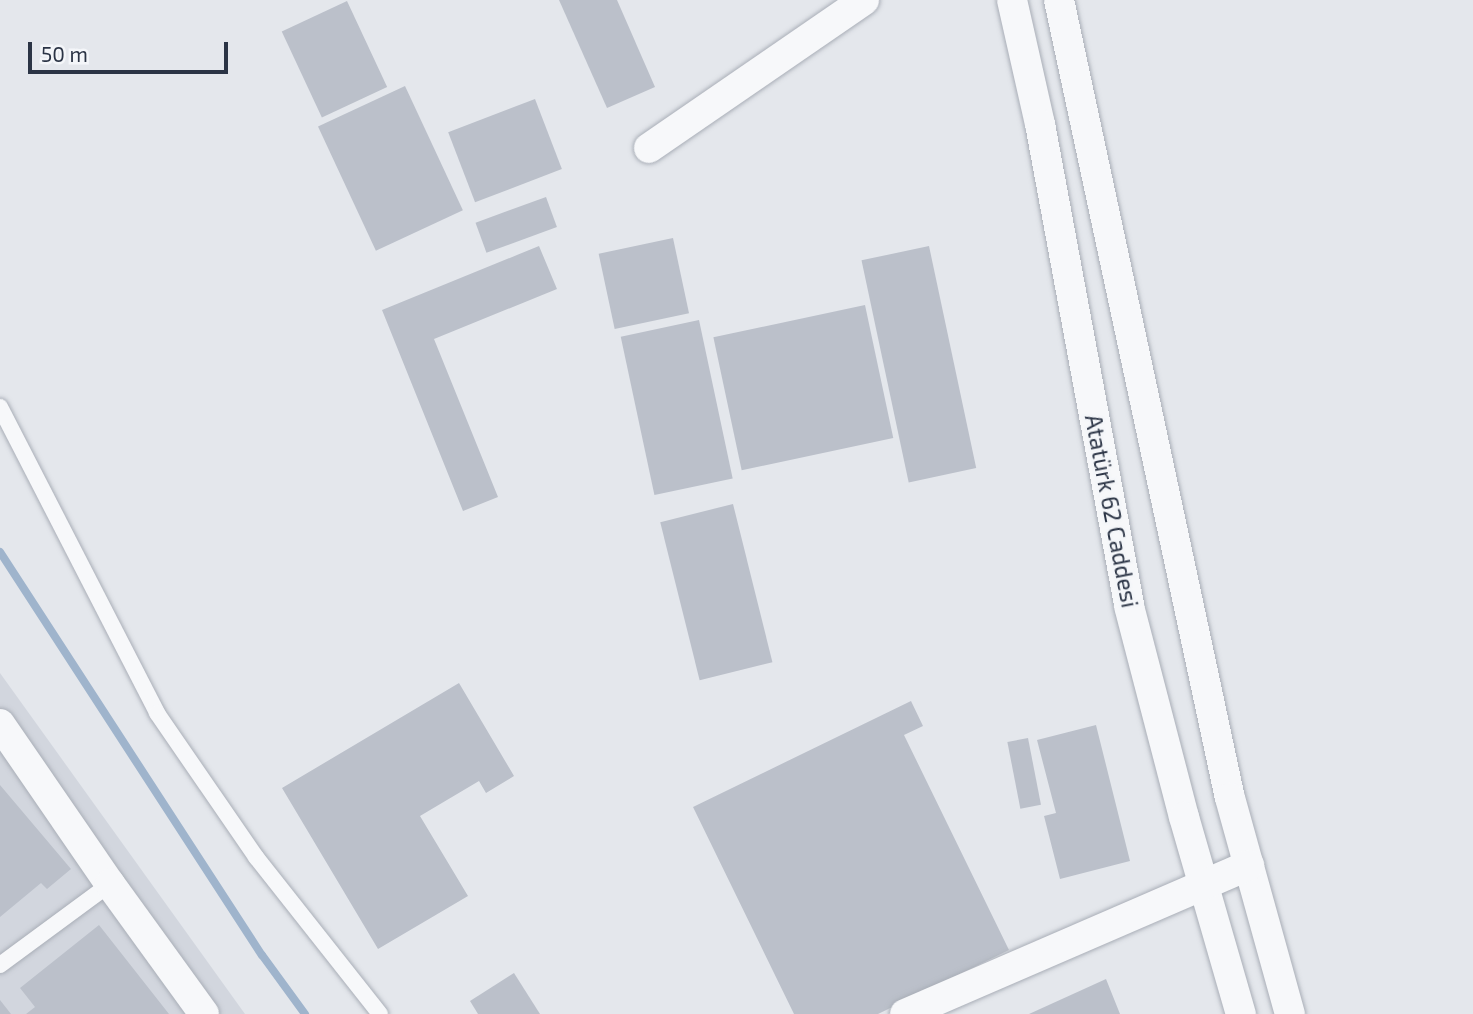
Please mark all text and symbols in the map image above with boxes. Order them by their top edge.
scale bar [32,28,231,72]
text: 50 m [41,41,88,66]
street label: Atatürk 62 Caddesi [1080,412,1144,610]

